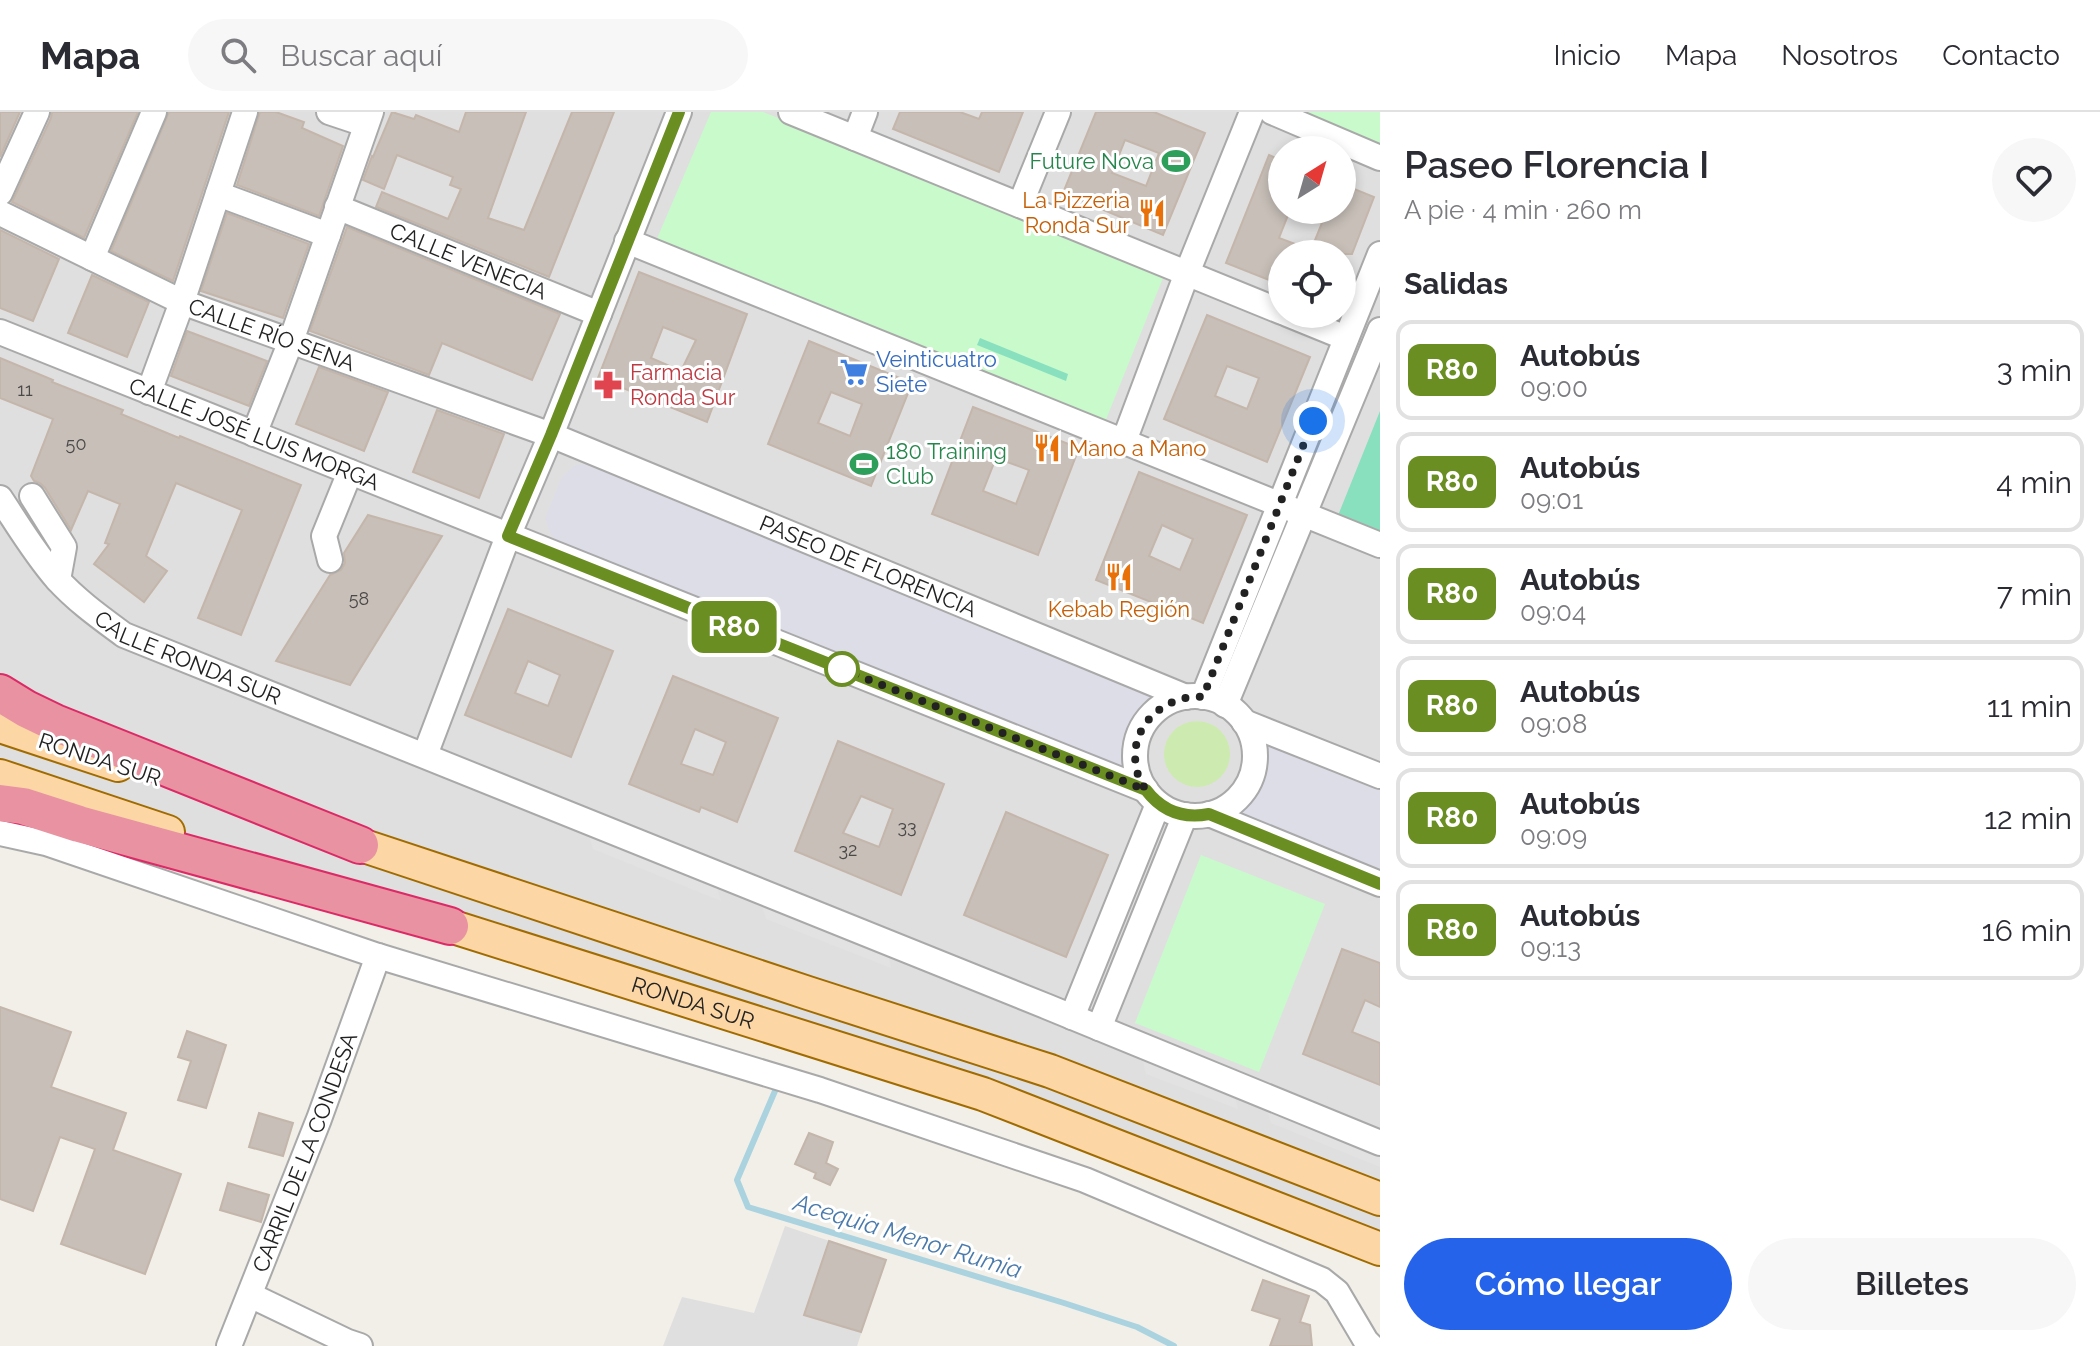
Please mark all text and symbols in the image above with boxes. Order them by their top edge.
search box [188,19,748,91]
text: Mapa [40,33,140,78]
icon: search [216,33,260,77]
text: Buscar aquí [280,38,442,73]
text: Inicio [1553,39,1621,72]
text: Mapa [1665,39,1737,72]
text: Nosotros [1781,39,1898,72]
text: Contacto [1942,39,2060,72]
north arrow [1268,136,1356,224]
map controls [1268,136,1356,328]
button: heart [1992,138,2076,222]
text: Paseo Florencia I [1404,142,1709,187]
sports icon: Future Nova [1161,146,1191,176]
place label: Future Nova [1029,148,1154,174]
place label: La Pizzeria Ronda Sur [1022,187,1130,238]
text: A pie · 4 min · 260 m [1404,195,1642,225]
restaurant icon: La Pizzeria Ronda Sur [1137,198,1167,228]
street label: CALLE VENECIA [386,217,551,304]
button: locate [1268,240,1356,328]
text: Salidas [1404,266,1508,301]
street label: CALLE RÍO SENA [185,292,359,376]
text: Autobús [1520,338,1640,373]
place label: Veinticuatro Siete [876,346,997,397]
text: R80 [1426,353,1478,386]
text: 3 min [1997,353,2072,388]
supermarket icon: Veinticuatro Siete [839,357,869,387]
place label: Farmacia Ronda Sur [630,359,736,410]
pharmacy icon: Farmacia Ronda Sur [593,370,623,400]
street label: CALLE JOSÉ LUIS MORGA [125,372,384,495]
text: 09:00 [1520,373,1588,403]
house number: 11 [17,379,33,400]
your location [1293,401,1333,441]
house number: 50 [66,433,86,454]
restaurant icon: Mano a Mano [1032,433,1062,463]
place label: Mano a Mano [1069,435,1206,461]
place label: 180 Training Club [886,438,1007,489]
sports icon: 180 Training Club [849,449,879,479]
text: Autobús [1520,450,1640,485]
text: R80 [1426,465,1478,498]
text: 4 min [1996,465,2072,500]
text: 09:01 [1520,485,1583,515]
street label: PASEO DE FLORENCIA [756,510,981,622]
restaurant icon: Kebab Región [1104,562,1134,592]
text: Autobús [1520,562,1640,597]
text: R80 [1426,577,1478,610]
text: 7 min [1997,577,2072,612]
house number: 58 [349,588,369,609]
place label: Kebab Región [1048,596,1190,622]
text: 09:04 [1520,597,1586,627]
line badge: R80 [688,601,780,653]
street label: CALLE RONDA SUR [89,605,285,710]
text: R80 [708,610,760,643]
unlabelled marker [825,652,859,686]
text: Autobús [1520,674,1640,709]
text: R80 [1426,689,1478,722]
text: 11 min [1987,689,2072,724]
text: 09:08 [1520,709,1587,739]
street label: RONDA SUR [36,727,164,791]
text: Autobús [1520,786,1640,821]
text: R80 [1426,801,1478,834]
text: 12 min [1984,801,2072,836]
house number: 33 [897,816,917,837]
text: 09:09 [1520,821,1587,851]
house number: 32 [839,839,858,860]
text: Autobús [1520,898,1640,933]
text: R80 [1426,913,1478,946]
text: 16 min [1982,913,2072,948]
text: 09:13 [1520,933,1581,963]
street label: RONDA SUR [629,971,758,1034]
street label: CARRIL DE LA CONDESA [247,1029,362,1276]
water label: Acequia Menor Rumia [789,1187,1025,1284]
button: Cómo llegar [1404,1238,1732,1330]
button: Billetes [1748,1238,2076,1330]

